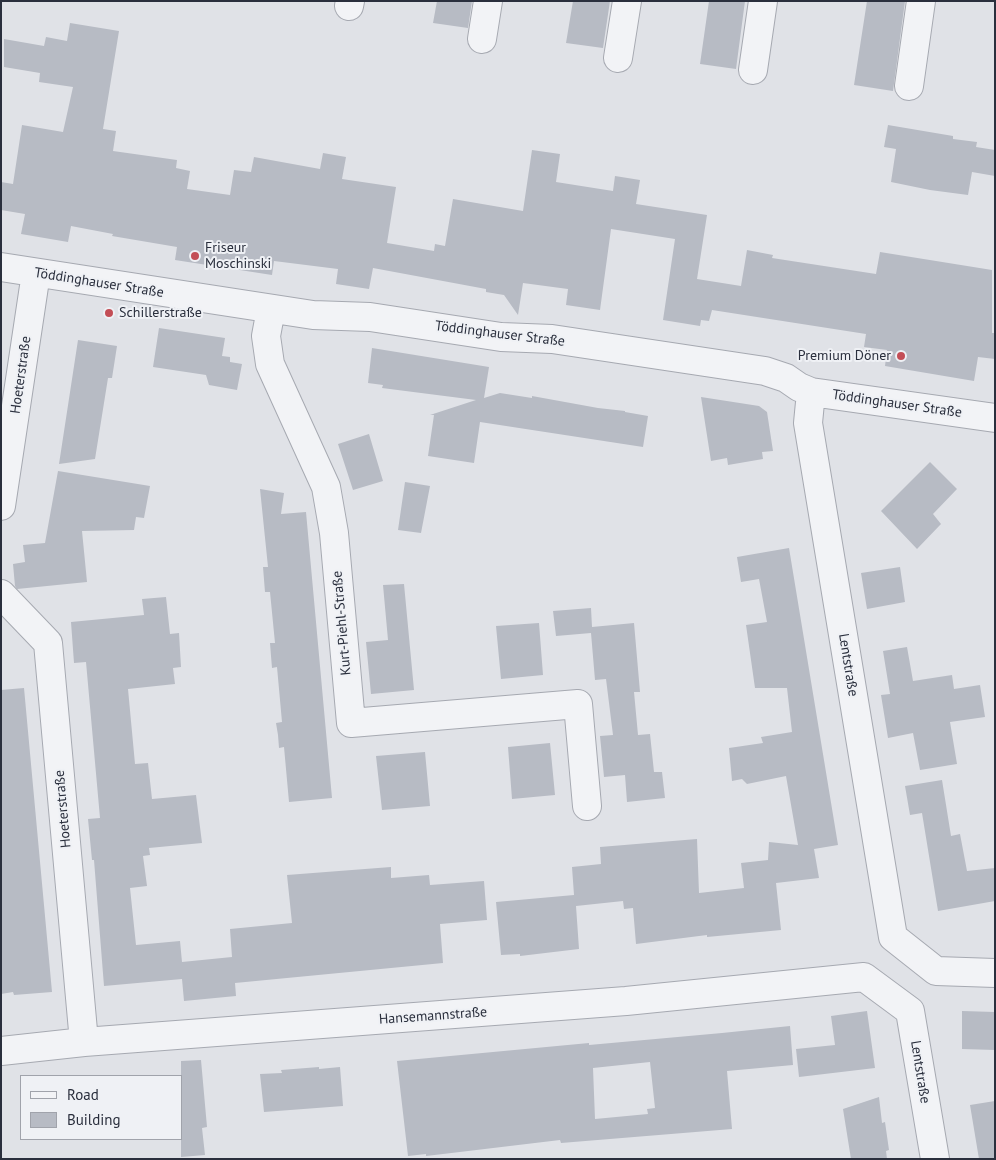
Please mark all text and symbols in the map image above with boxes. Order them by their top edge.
place label: Friseur Moschinski [205,240,271,272]
marker: Friseur Moschinski [189,250,201,262]
street label: Töddinghauser Straße [33,264,165,302]
place label: Schillerstraße [119,305,202,321]
marker: Schillerstraße [103,307,115,319]
street label: Töddinghauser Straße [434,318,566,350]
street label: Hoeterstraße [7,335,35,415]
place label: Premium Döner [798,348,891,364]
marker: Premium Döner [895,350,907,362]
street label: Töddinghauser Straße [831,387,963,421]
street label: Kurt-Piehl-Straße [329,570,355,676]
street label: Lentstraße [835,632,861,698]
street label: Hoeterstraße [51,769,75,849]
street label: Hansemannstraße [378,1004,488,1028]
street label: Lentstraße [907,1039,933,1105]
legend [20,1075,182,1140]
text: Road [67,1085,99,1104]
text: Building [67,1110,121,1129]

